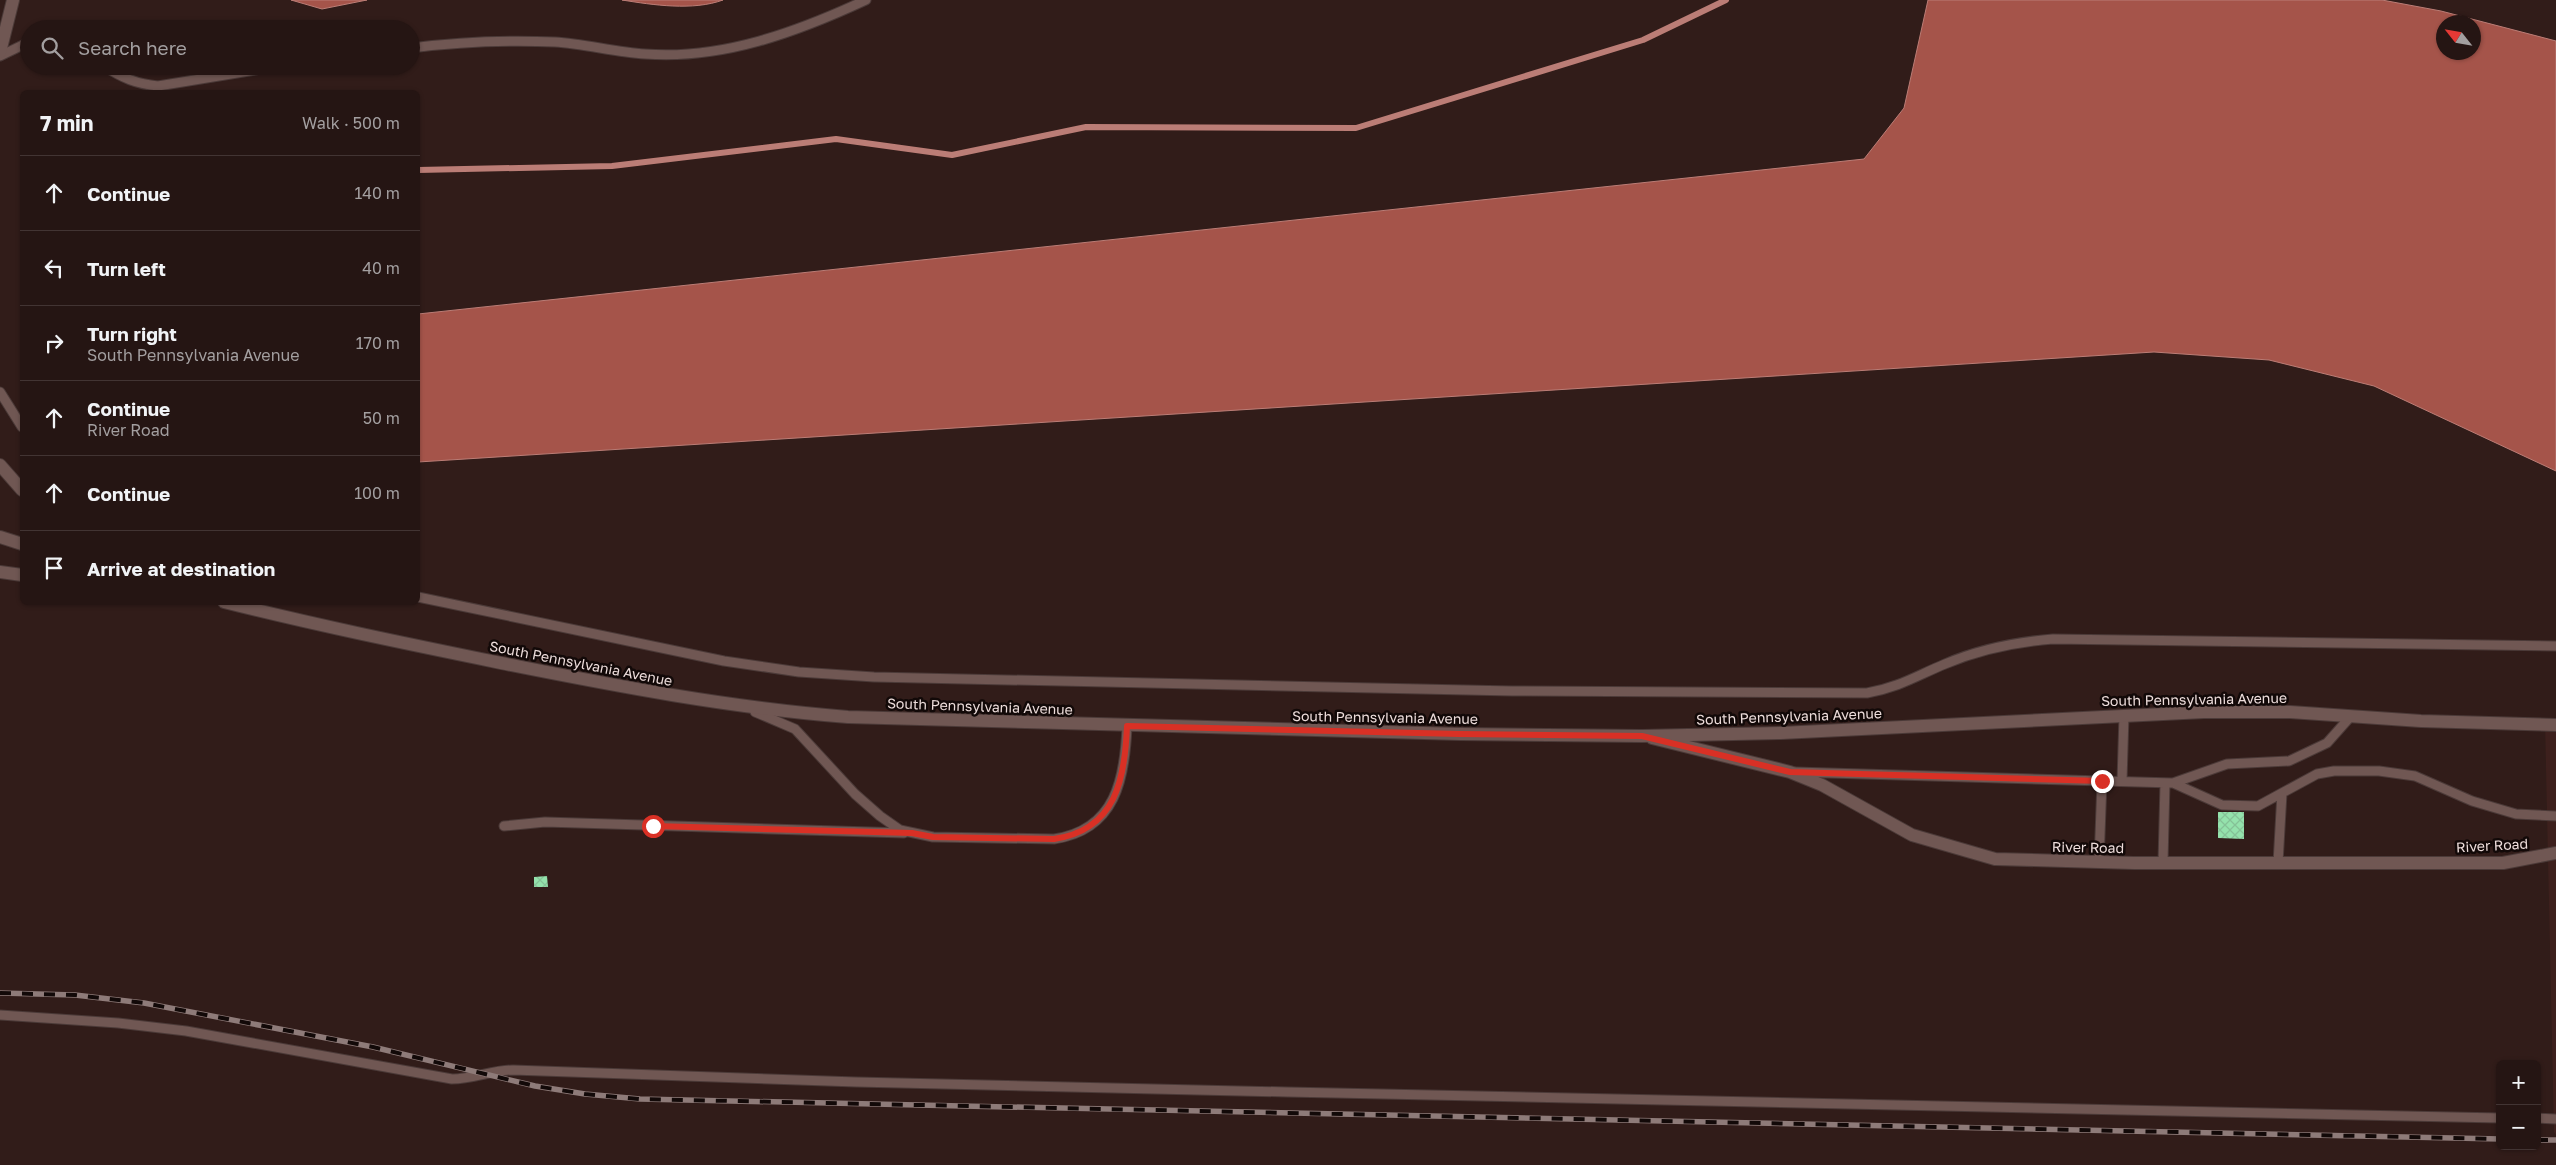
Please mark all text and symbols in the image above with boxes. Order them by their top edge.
north arrow [2436,15,2481,60]
search box [20,20,420,75]
icon: search [38,34,66,62]
text: Search here [78,36,187,59]
text: 7 min [40,110,94,136]
text: Walk · 500 m [302,113,400,133]
icon: ahead [40,179,68,207]
text: Continue [87,182,170,205]
text: 140 m [354,183,400,203]
icon: left [40,254,68,282]
text: Turn left [87,257,166,280]
text: 40 m [362,258,400,278]
text: Turn right [87,322,177,345]
icon: right [40,329,68,357]
text: 170 m [356,333,400,353]
text: South Pennsylvania Avenue [87,345,299,365]
text: Continue [87,397,170,420]
icon: ahead [40,404,68,432]
text: 50 m [363,408,400,428]
text: River Road [87,420,170,440]
icon: ahead [40,479,68,507]
text: Continue [87,482,170,505]
text: 100 m [354,483,400,503]
icon: arrive [40,554,68,582]
text: Arrive at destination [87,557,275,580]
street label: South Pennsylvania Avenue [488,637,674,689]
street label: South Pennsylvania Avenue [2101,689,2287,709]
street label: South Pennsylvania Avenue [887,694,1073,718]
street label: South Pennsylvania Avenue [1696,704,1882,728]
street label: South Pennsylvania Avenue [1292,707,1478,727]
route end [2091,770,2114,793]
route start [642,815,665,838]
street label: River Road [2455,835,2529,855]
street label: River Road [2052,838,2124,856]
map controls [2496,1060,2541,1150]
button: + [2496,1060,2541,1105]
button: − [2496,1105,2541,1150]

